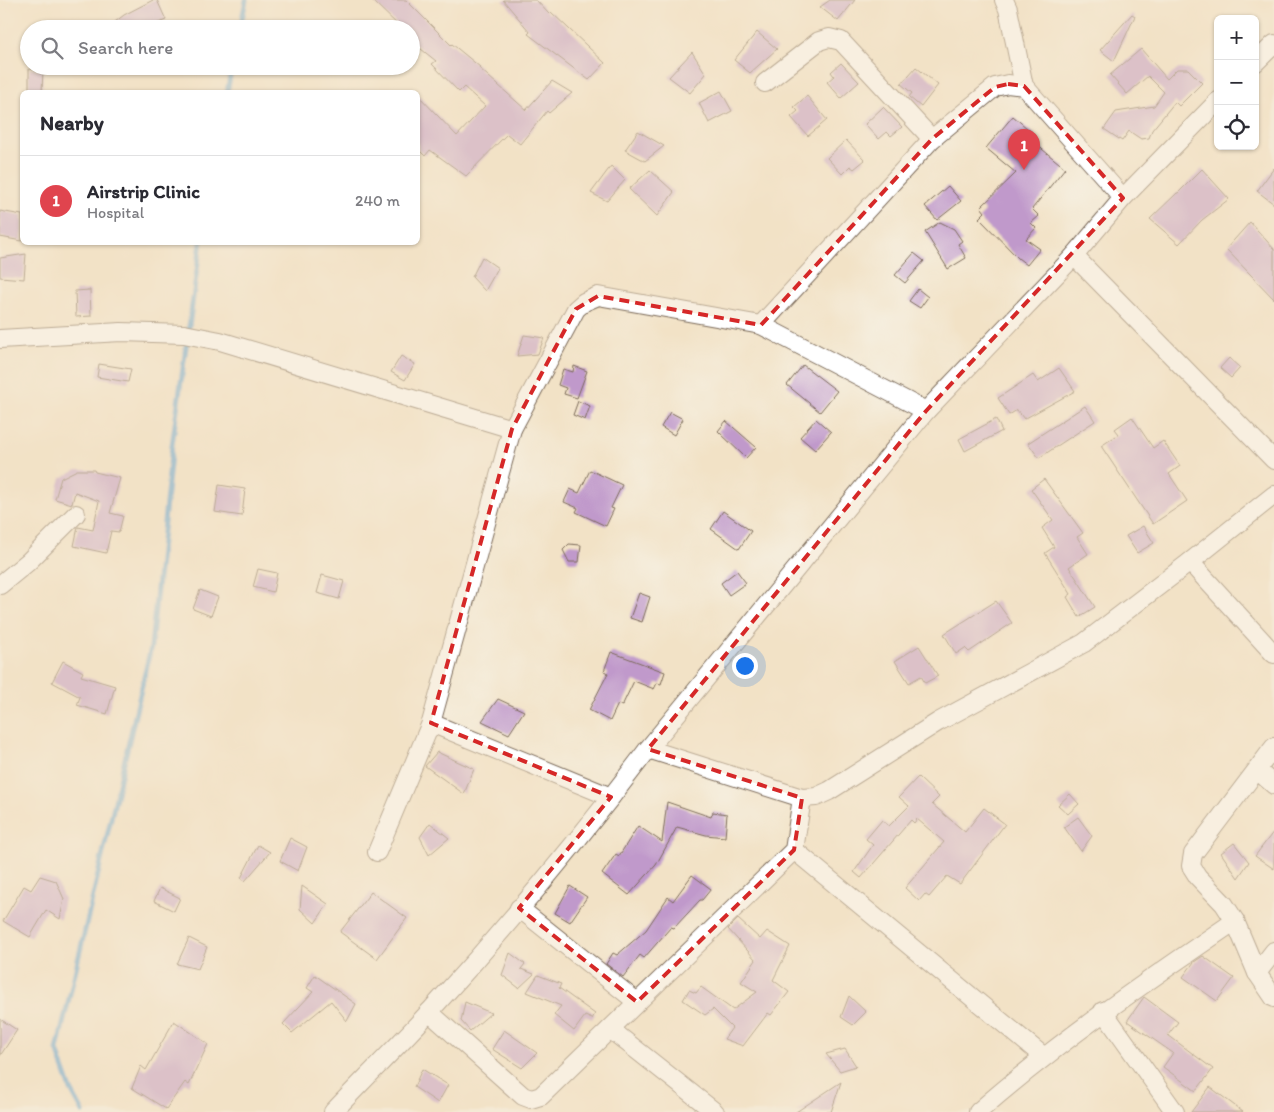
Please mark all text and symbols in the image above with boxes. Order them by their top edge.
map controls [1214,15,1259,150]
button: + [1214,15,1259,60]
search box [20,20,420,75]
icon: search [38,34,66,62]
text: Search here [78,36,173,59]
button: − [1214,60,1259,105]
button: locate [1214,105,1259,150]
text: Nearby [40,110,104,135]
pin: 1 [1008,129,1040,170]
text: Airstrip Clinic [87,180,200,203]
text: 1 [52,191,60,210]
text: 240 m [355,191,400,210]
text: Hospital [87,203,144,222]
your location [732,653,758,679]

